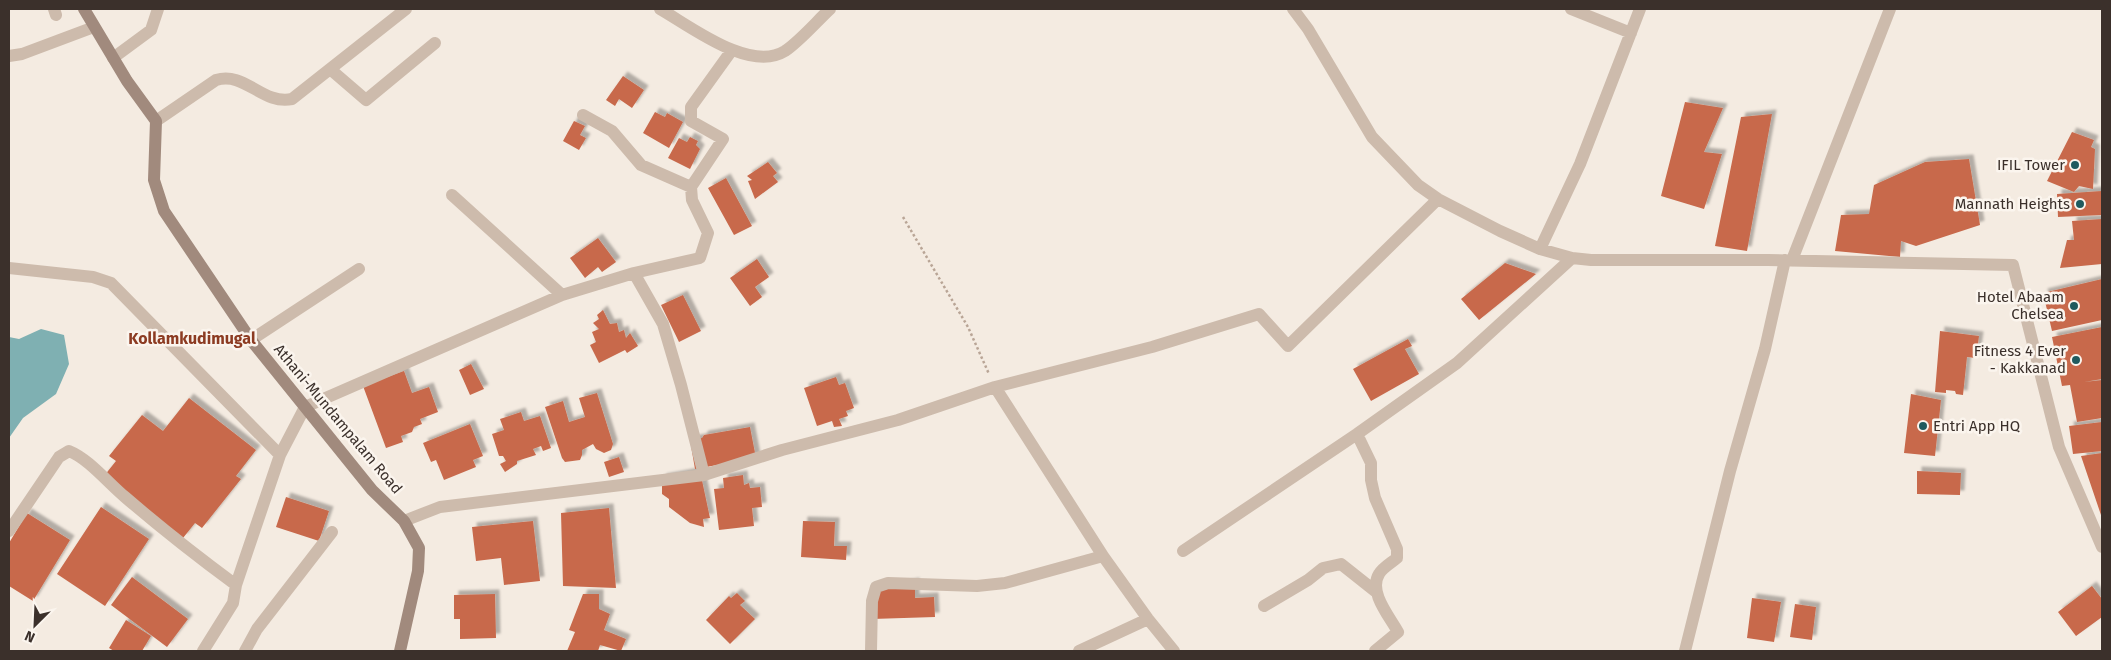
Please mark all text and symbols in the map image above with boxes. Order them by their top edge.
place label: IFIL Tower [1997,156,2065,174]
marker: IFIL Tower [2069,159,2081,171]
place label: Mannath Heights [1955,195,2070,213]
marker: Mannath Heights [2074,198,2086,210]
place label: Hotel Abaam Chelsea [1977,288,2064,323]
marker: Hotel Abaam Chelsea [2068,300,2080,312]
district label: Kollamkudimugal [128,329,256,348]
street label: Athani-Mundampalam Road [270,340,406,498]
place label: Fitness 4 Ever - Kakkanad [1974,342,2066,377]
marker: Fitness 4 Ever - Kakkanad [2070,354,2082,366]
place label: Entri App HQ [1933,417,2020,435]
marker: Entri App HQ [1917,420,1929,432]
north arrow [10,600,60,650]
text: N [22,627,38,646]

